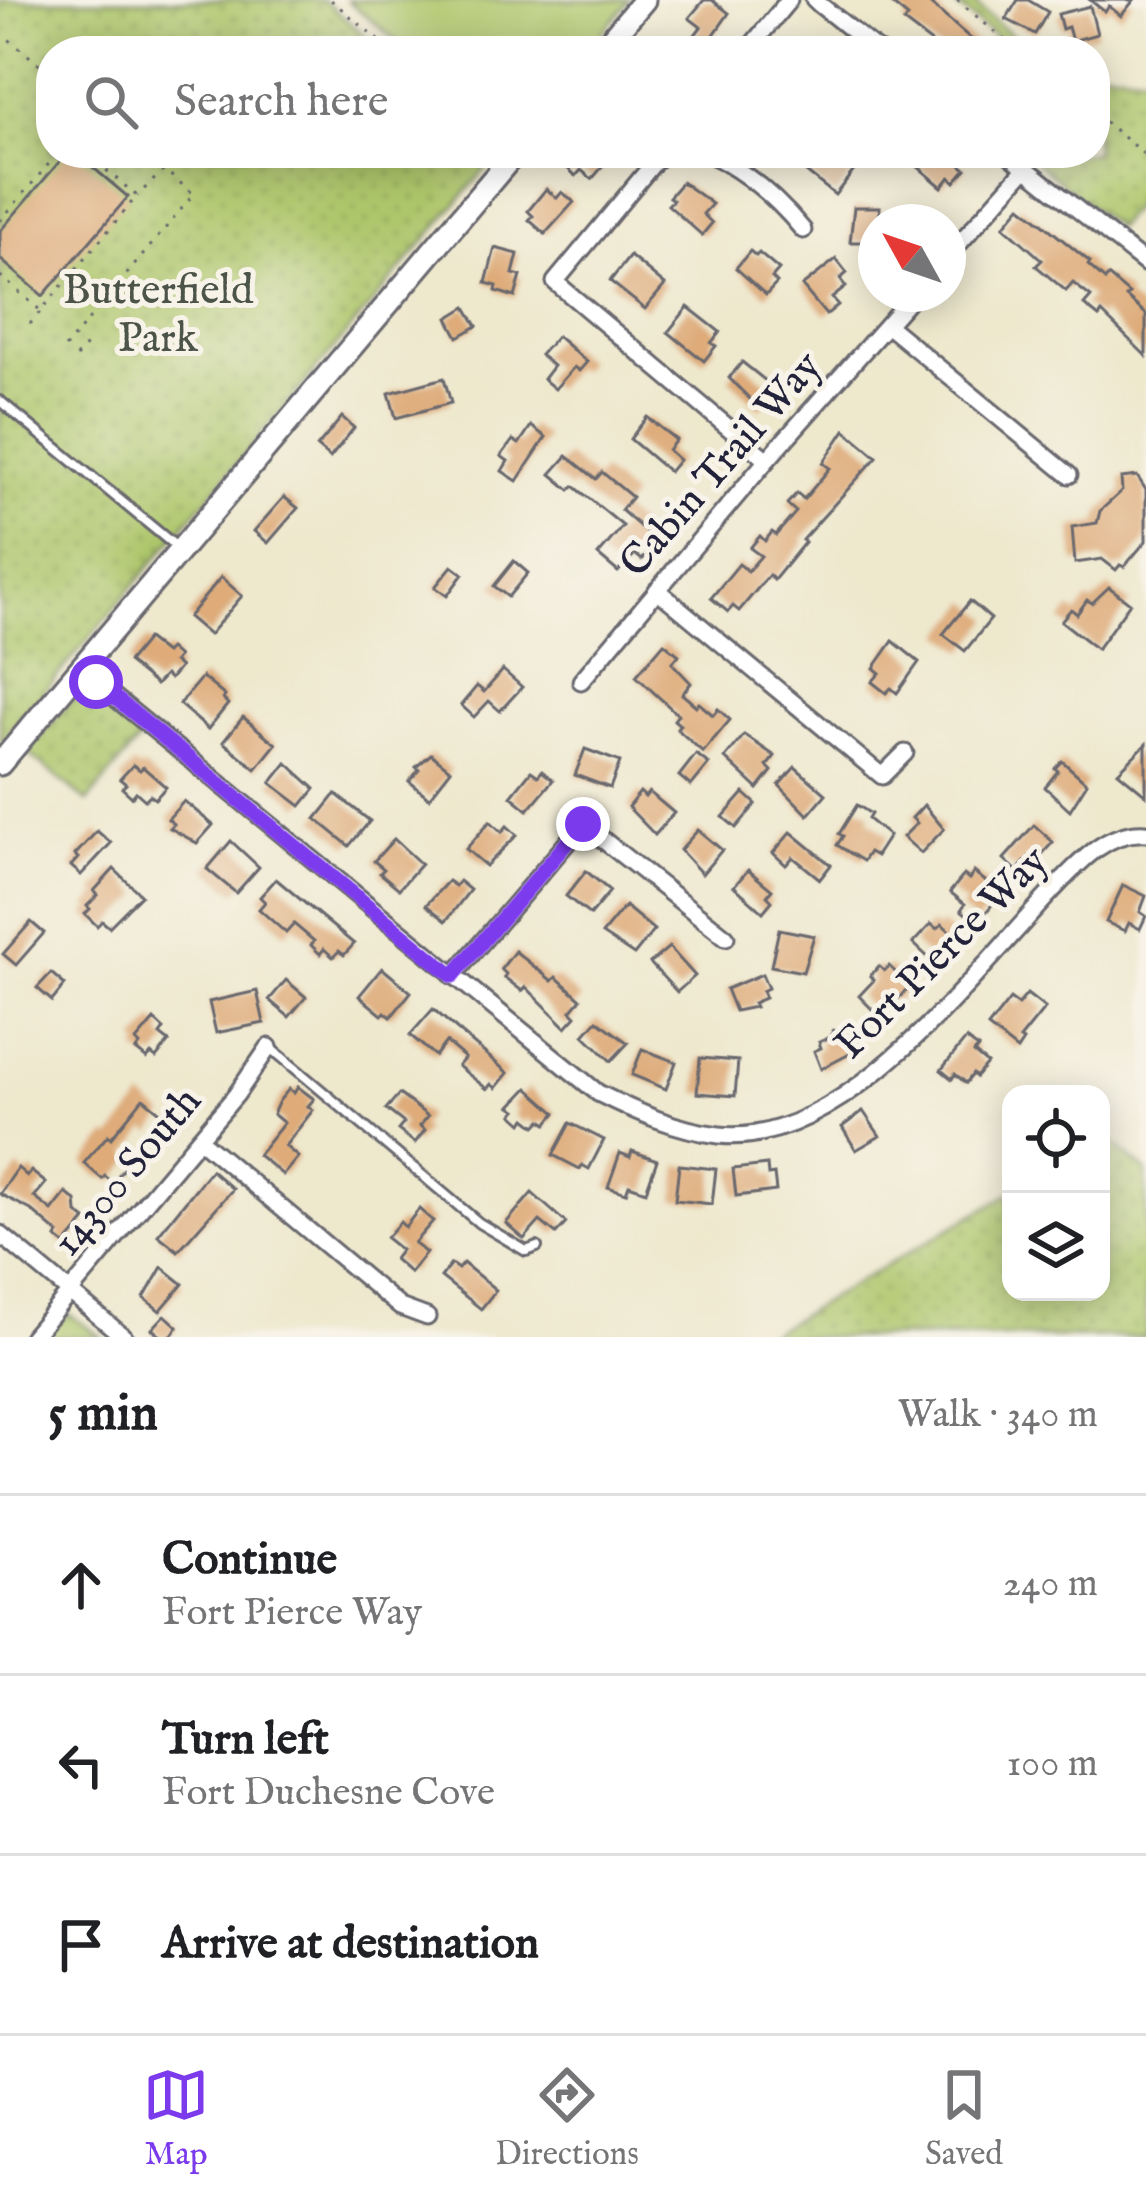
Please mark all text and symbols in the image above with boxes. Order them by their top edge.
search box [36,36,1110,168]
icon: search [78,69,144,135]
text: Search here [174,74,388,131]
north arrow [858,204,966,312]
park label: Butterfield Park [63,265,254,366]
street label: Cabin Trail Way [609,341,834,589]
route start [69,655,123,709]
route end [556,797,610,851]
street label: Fort Pierce Way [825,835,1060,1071]
street label: 14300 South [42,1077,214,1268]
map controls [1002,1085,1110,1301]
button: locate [1002,1085,1110,1193]
button: layers [1002,1193,1110,1301]
text: 5 min [48,1383,158,1448]
text: Walk · 340 m [898,1391,1098,1440]
text: Continue [162,1532,337,1589]
icon: ahead [48,1552,114,1618]
text: 240 m [1003,1560,1098,1609]
text: Fort Pierce Way [162,1589,422,1638]
text: Turn left [162,1712,329,1769]
icon: left [48,1732,114,1798]
text: 100 m [1007,1740,1098,1789]
text: Fort Duchesne Cove [162,1769,495,1818]
icon: arrive [48,1912,114,1978]
text: Arrive at destination [162,1916,539,1973]
tab: Map [143,2062,209,2176]
tab: Directions [495,2062,639,2176]
tab: Saved [925,2062,1003,2176]

